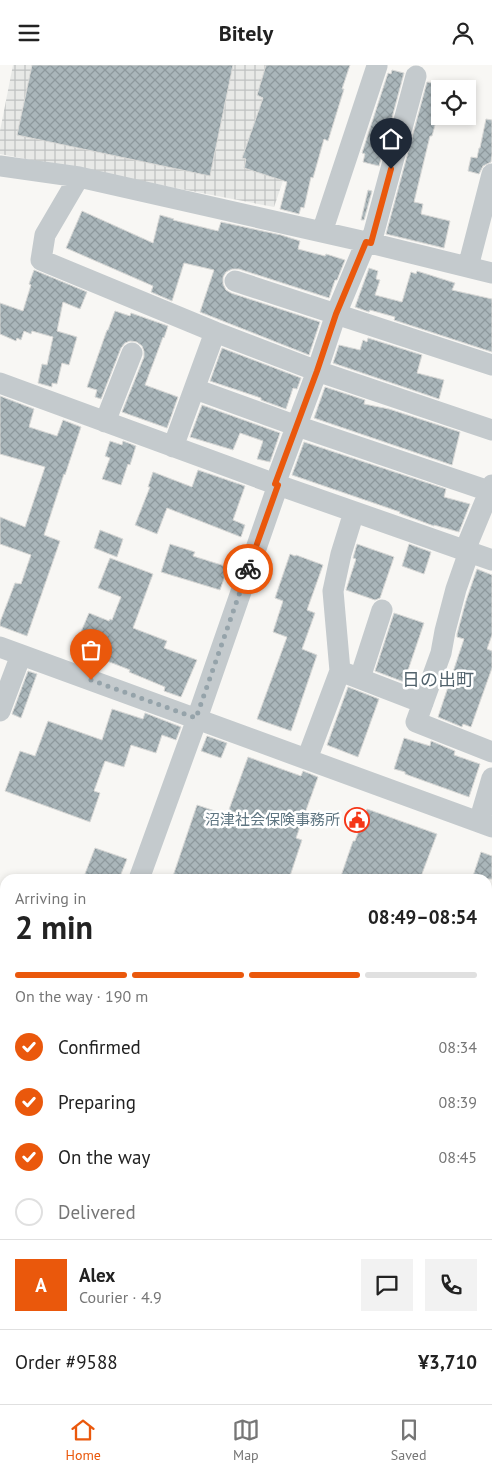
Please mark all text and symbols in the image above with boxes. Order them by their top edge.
icon: menu [15,19,43,47]
text: Bitely [219,19,273,47]
icon: person [449,19,477,47]
map controls [431,80,476,125]
button: locate [431,80,476,125]
pin [370,118,412,169]
icon: home [377,125,405,153]
courier [223,544,273,594]
icon: bike [234,555,262,583]
pin [70,629,112,680]
icon: bag [77,636,105,664]
district label: 日の出町 [402,668,474,691]
public building icon: 沼津社会保険事務所 [344,807,370,833]
place label: 沼津社会保険事務所 [205,810,340,829]
text: Arriving in [15,888,86,908]
text: 08:49–08:54 [368,905,477,929]
text: 2 min [15,906,93,948]
text: On the way · 190 m [15,986,148,1006]
icon: check [15,1033,43,1061]
text: Confirmed [58,1035,141,1059]
text: 08:34 [439,1037,477,1057]
icon: check [15,1088,43,1116]
text: Preparing [58,1090,136,1114]
text: 08:39 [439,1092,477,1112]
icon: check [15,1143,43,1171]
text: On the way [58,1145,150,1169]
text: 08:45 [439,1147,477,1167]
text: Delivered [58,1200,136,1224]
button: chat [361,1259,413,1311]
button: phone [425,1259,477,1311]
text: Alex [79,1263,115,1287]
text: A [35,1273,47,1297]
text: Courier · 4.9 [79,1287,162,1307]
text: Order #9588 [15,1350,118,1374]
text: ¥3,710 [418,1350,477,1374]
tab: Home [65,1416,101,1464]
tab: Map [232,1416,260,1464]
tab: Saved [391,1416,426,1464]

